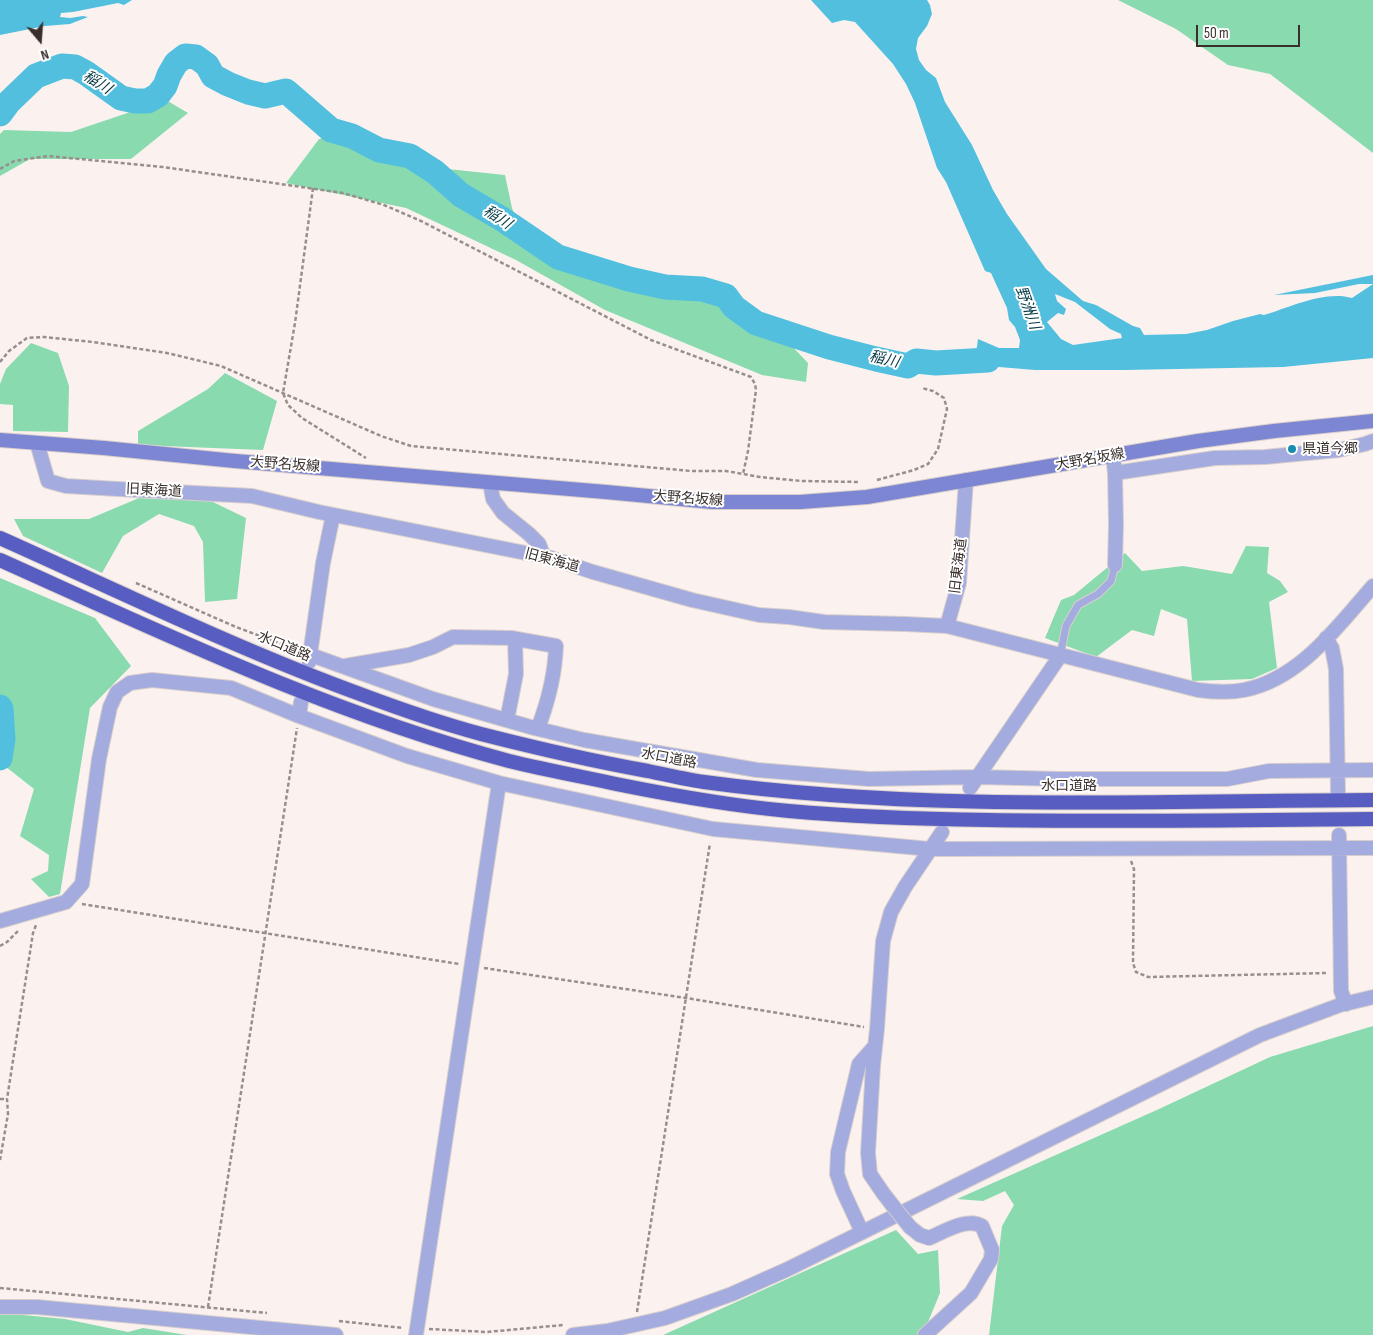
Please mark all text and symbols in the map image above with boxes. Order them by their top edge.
north arrow [15,15,65,65]
scale bar [1198,15,1302,47]
text: 50 m [1204,24,1229,43]
text: N [39,45,51,64]
water label: 稲川 [80,67,114,99]
water label: 稲川 [480,202,514,234]
water label: 野洲川 [1011,284,1043,332]
water label: 稲川 [867,348,901,372]
place label: 県道今郷 [1302,441,1358,457]
marker: 県道今郷 [1286,443,1298,455]
street label: 大野名坂線 [1054,446,1126,474]
street label: 大野名坂線 [249,454,321,476]
street label: 旧東海道 [126,481,182,501]
street label: 大野名坂線 [652,488,724,510]
street label: 旧東海道 [947,537,971,595]
street label: 旧東海道 [523,546,581,576]
street label: 水口道路 [255,628,313,666]
street label: 水口道路 [640,745,698,773]
street label: 水口道路 [1041,778,1097,794]

